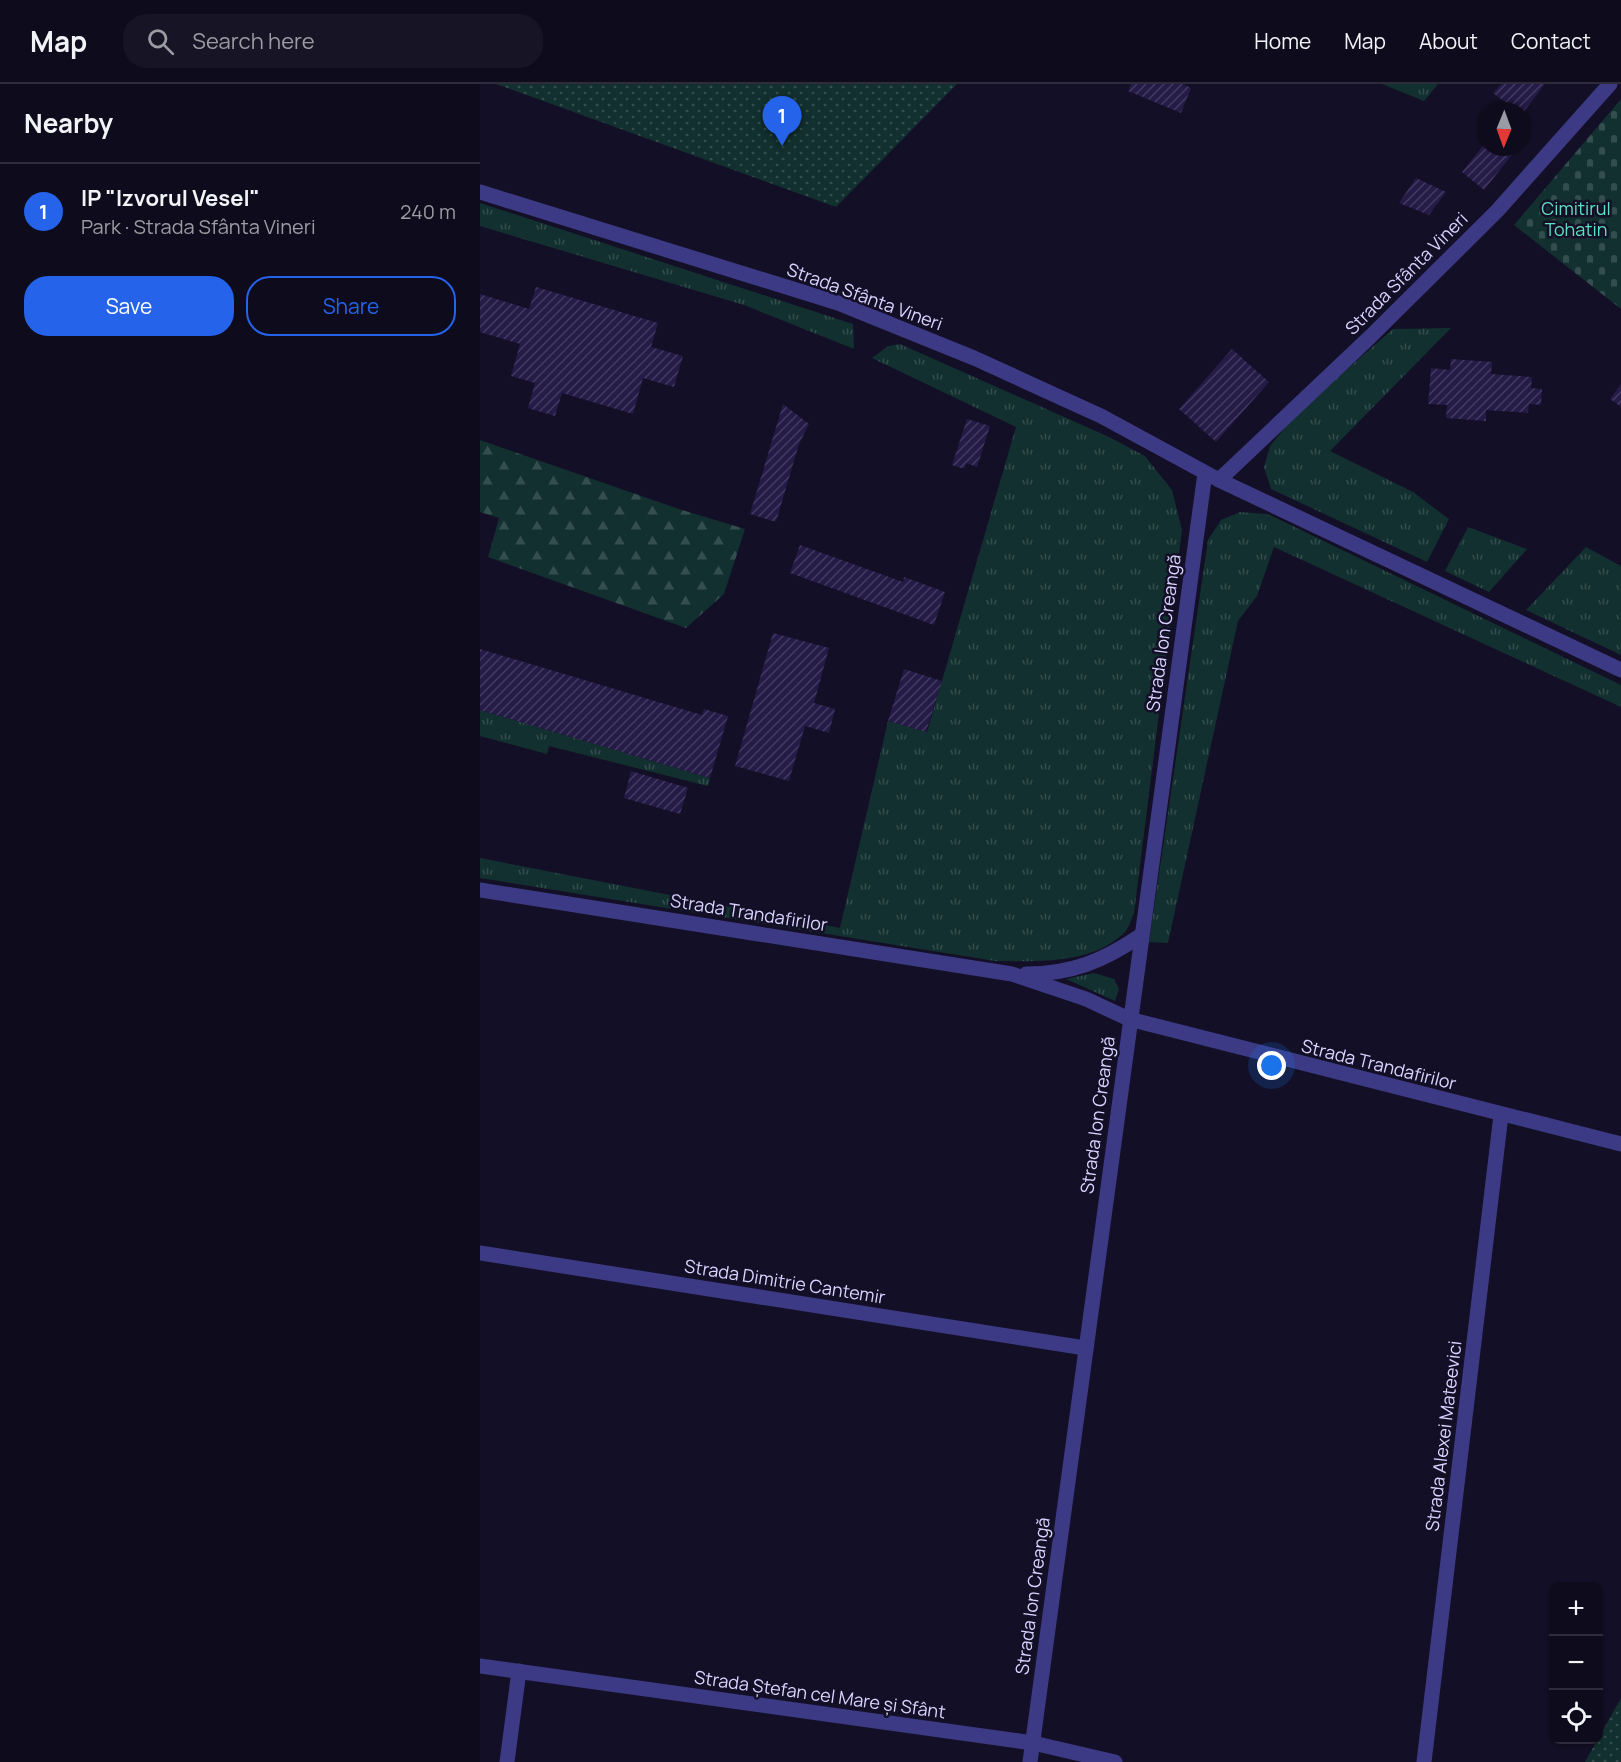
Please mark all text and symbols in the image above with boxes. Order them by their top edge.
search box [123,14,543,68]
text: Map [30,22,87,60]
icon: search [144,25,177,58]
text: Search here [192,26,315,56]
text: Home [1254,27,1311,55]
text: Map [1344,27,1386,55]
text: About [1419,27,1478,55]
text: Contact [1511,27,1591,55]
pin: 1 [762,97,802,146]
north arrow [1477,102,1531,156]
text: Nearby [24,105,113,141]
text: IP "Izvorul Vesel" [81,183,260,213]
park label: Cimitirul Tohatin [1541,196,1611,241]
text: 1 [39,198,48,225]
text: 240 m [400,198,456,225]
street label: Strada Sfânta Vineri [1340,207,1472,339]
text: Park · Strada Sfânta Vineri [81,213,316,240]
street label: Strada Sfânta Vineri [784,257,946,335]
button: Save [24,276,234,336]
button: Share [246,276,456,336]
street label: Strada Ion Creangă [1140,553,1186,713]
street label: Strada Trandafirilor [669,888,830,936]
street label: Strada Trandafirilor [1299,1033,1459,1095]
street label: Strada Ion Creangă [1074,1035,1120,1195]
your location [1257,1051,1286,1080]
street label: Strada Dimitrie Cantemir [683,1253,888,1309]
street label: Strada Alexei Mateevici [1419,1339,1467,1533]
street label: Strada Ion Creangă [1009,1516,1055,1676]
map controls [1549,1582,1603,1744]
button: + [1549,1582,1603,1636]
button: − [1549,1636,1603,1690]
street label: Strada Ștefan cel Mare și Sfânt [693,1664,947,1724]
button: locate [1549,1690,1603,1744]

